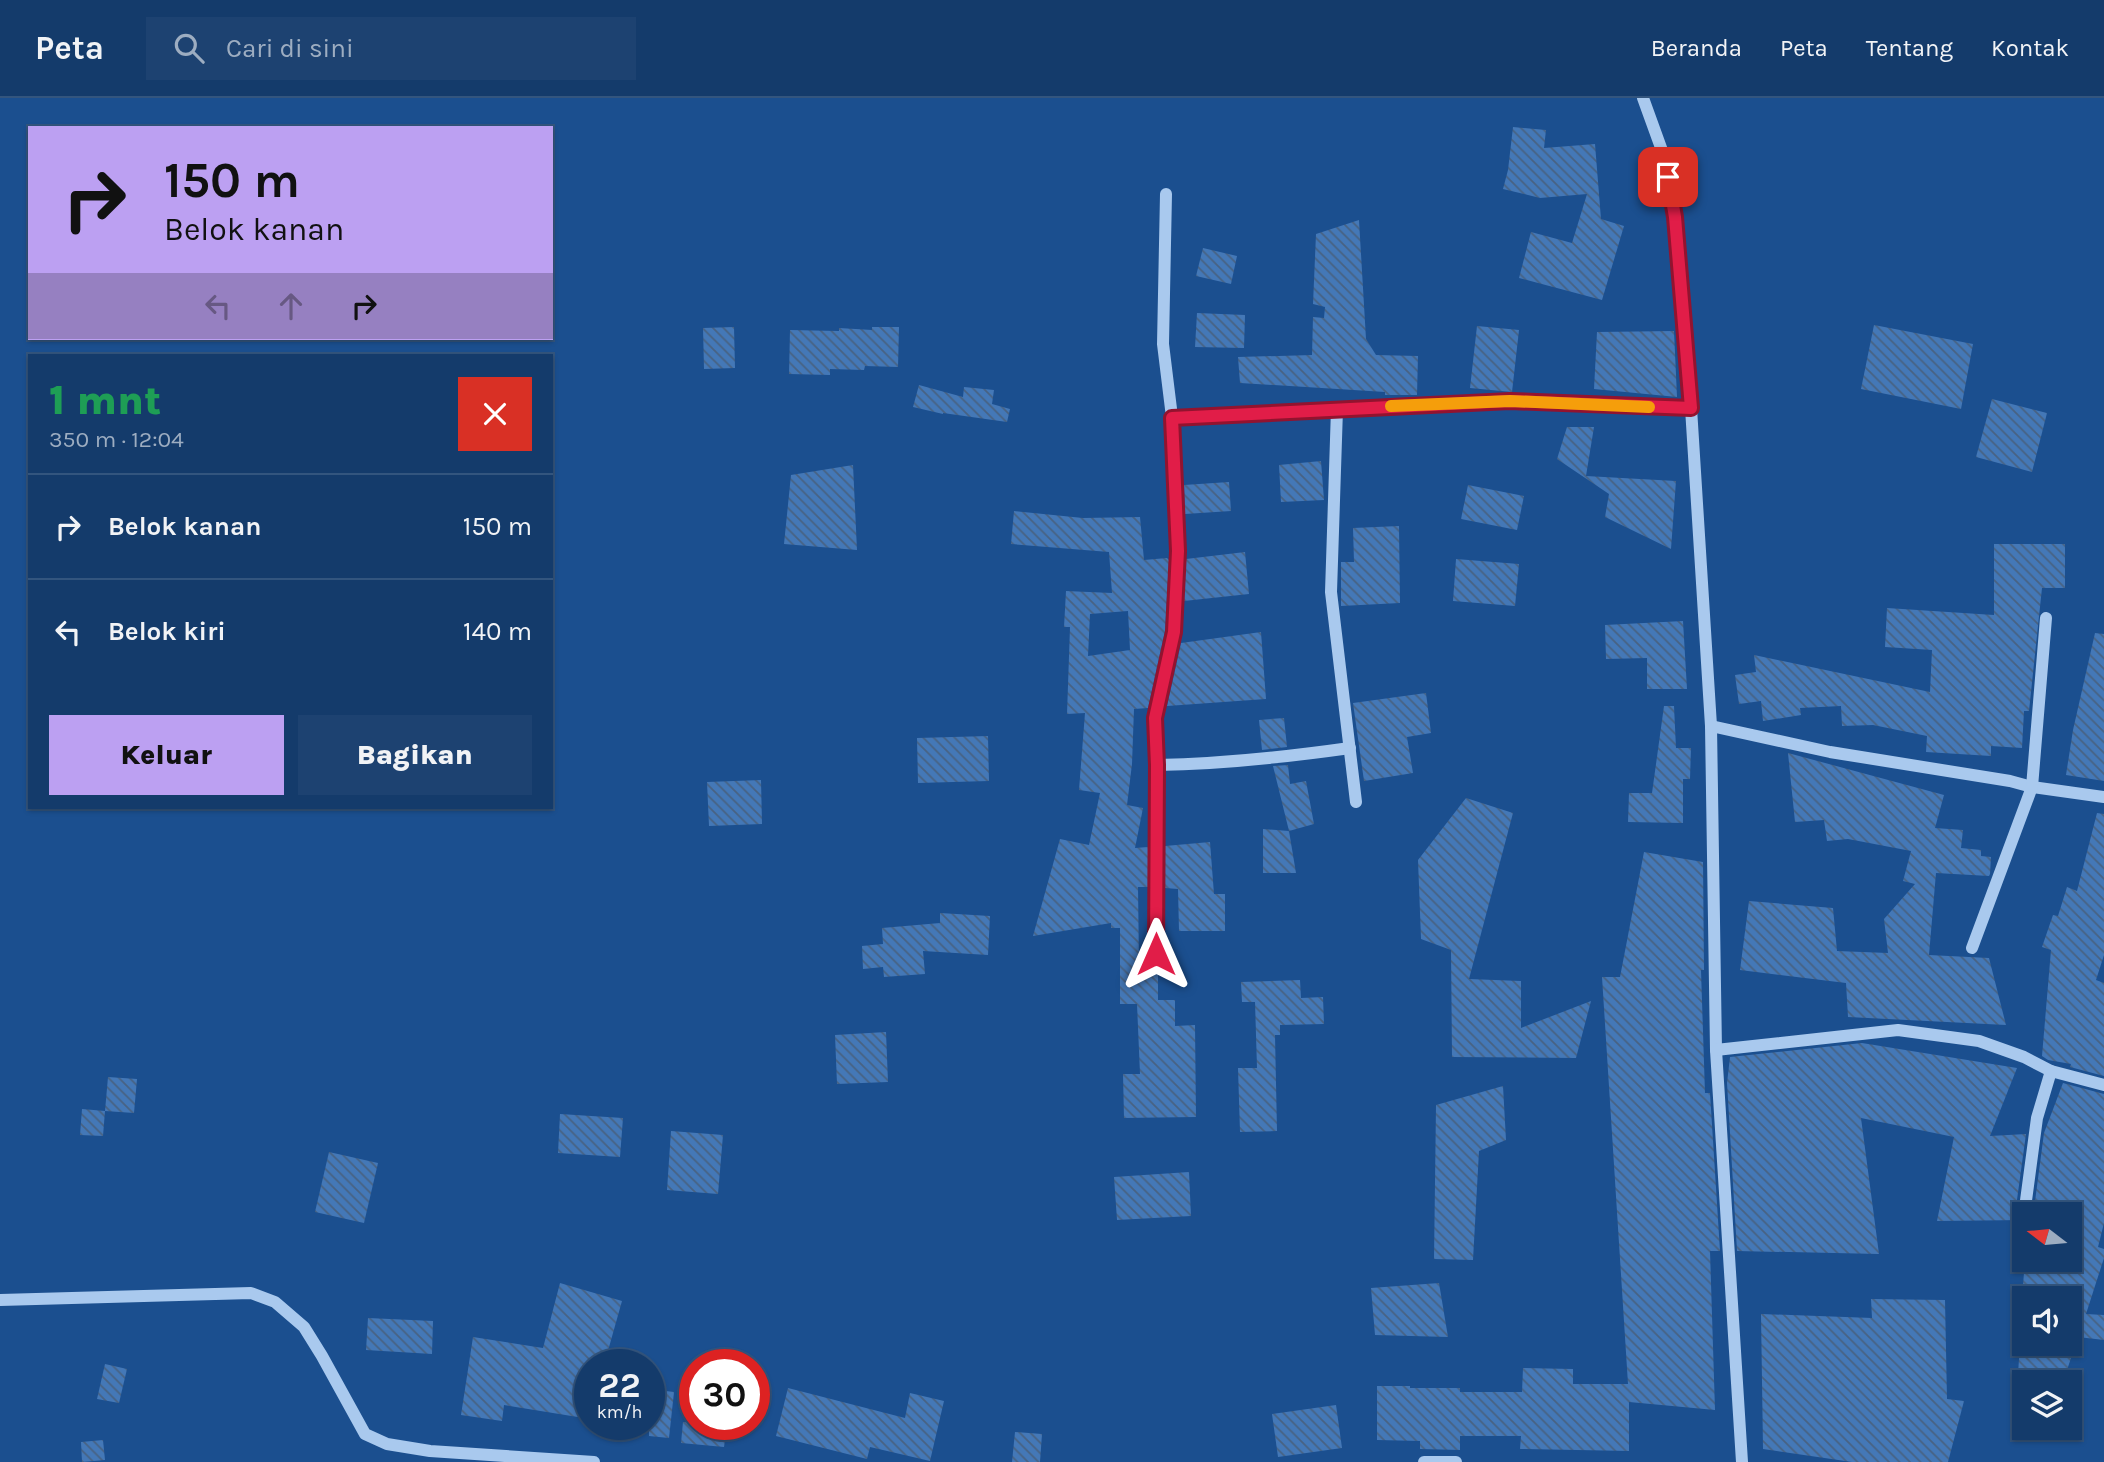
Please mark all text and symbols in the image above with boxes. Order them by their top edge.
search box [146,17,636,80]
text: Peta [35,29,104,67]
icon: search [170,29,208,67]
text: Cari di sini [226,33,354,64]
text: Beranda [1651,34,1742,62]
text: Peta [1780,34,1828,62]
text: Tentang [1866,34,1953,62]
text: Kontak [1991,34,2069,62]
pin [1638,147,1698,207]
text: 150 m [164,152,300,209]
icon: right [49,154,140,245]
icon: arrive [1649,158,1687,196]
text: Belok kanan [164,211,344,248]
icon: left [199,287,237,325]
icon: ahead [272,287,310,325]
icon: right [345,287,383,325]
text: 1 mnt [49,375,161,425]
button: close [458,377,532,451]
text: 350 m · 12:04 [49,426,184,453]
icon: right [49,508,87,546]
text: Belok kanan [108,511,261,542]
text: 150 m [463,511,532,542]
icon: left [49,613,87,651]
text: Belok kiri [108,616,226,647]
text: 140 m [463,616,532,647]
button: Keluar [49,715,284,795]
button: Bagikan [298,715,532,795]
position arrow [1119,917,1193,991]
north arrow [2012,1202,2082,1272]
map controls [2012,1202,2082,1440]
button: sound [2012,1286,2082,1356]
speed limit sign: 30 [679,1349,770,1440]
text: 22 [598,1365,641,1406]
button: layers [2012,1370,2082,1440]
text: km/h [597,1401,642,1423]

